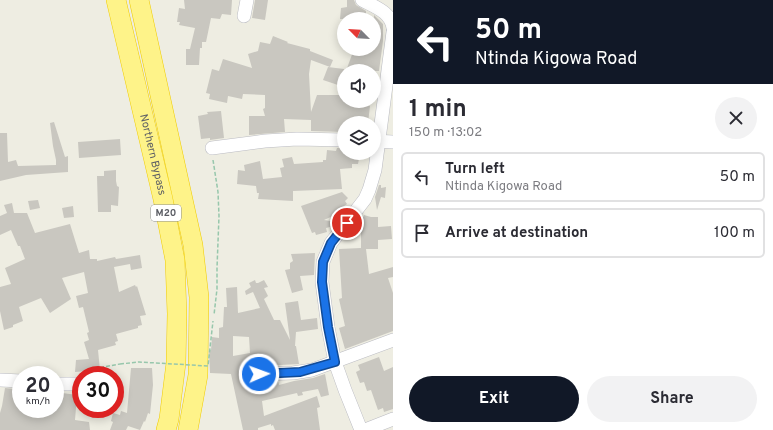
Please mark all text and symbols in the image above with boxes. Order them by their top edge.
north arrow [337,12,381,56]
map controls [337,12,381,160]
text: 50 m [475,13,542,49]
icon: left [409,16,461,68]
text: Ntinda Kigowa Road [475,48,637,71]
button: sound [337,64,381,108]
text: 1 min [409,95,467,125]
button: close [715,97,757,139]
street label: Northern Bypass [136,113,169,197]
button: layers [337,116,381,160]
text: 150 m · 13:02 [409,125,482,141]
text: Turn left [445,160,505,179]
icon: left [411,166,433,188]
text: 50 m [720,168,755,187]
text: Ntinda Kigowa Road [445,179,562,195]
road number: M20 [151,205,181,221]
pin [330,206,364,240]
icon: arrive [336,212,358,234]
icon: arrive [411,222,433,244]
text: Arrive at destination [445,224,588,243]
text: 100 m [714,224,755,243]
position arrow [238,353,280,395]
speed limit sign: 30 [72,366,124,418]
text: 20 [25,374,51,400]
button: Exit [409,376,579,422]
button: Share [587,376,757,422]
text: km/h [26,395,50,408]

